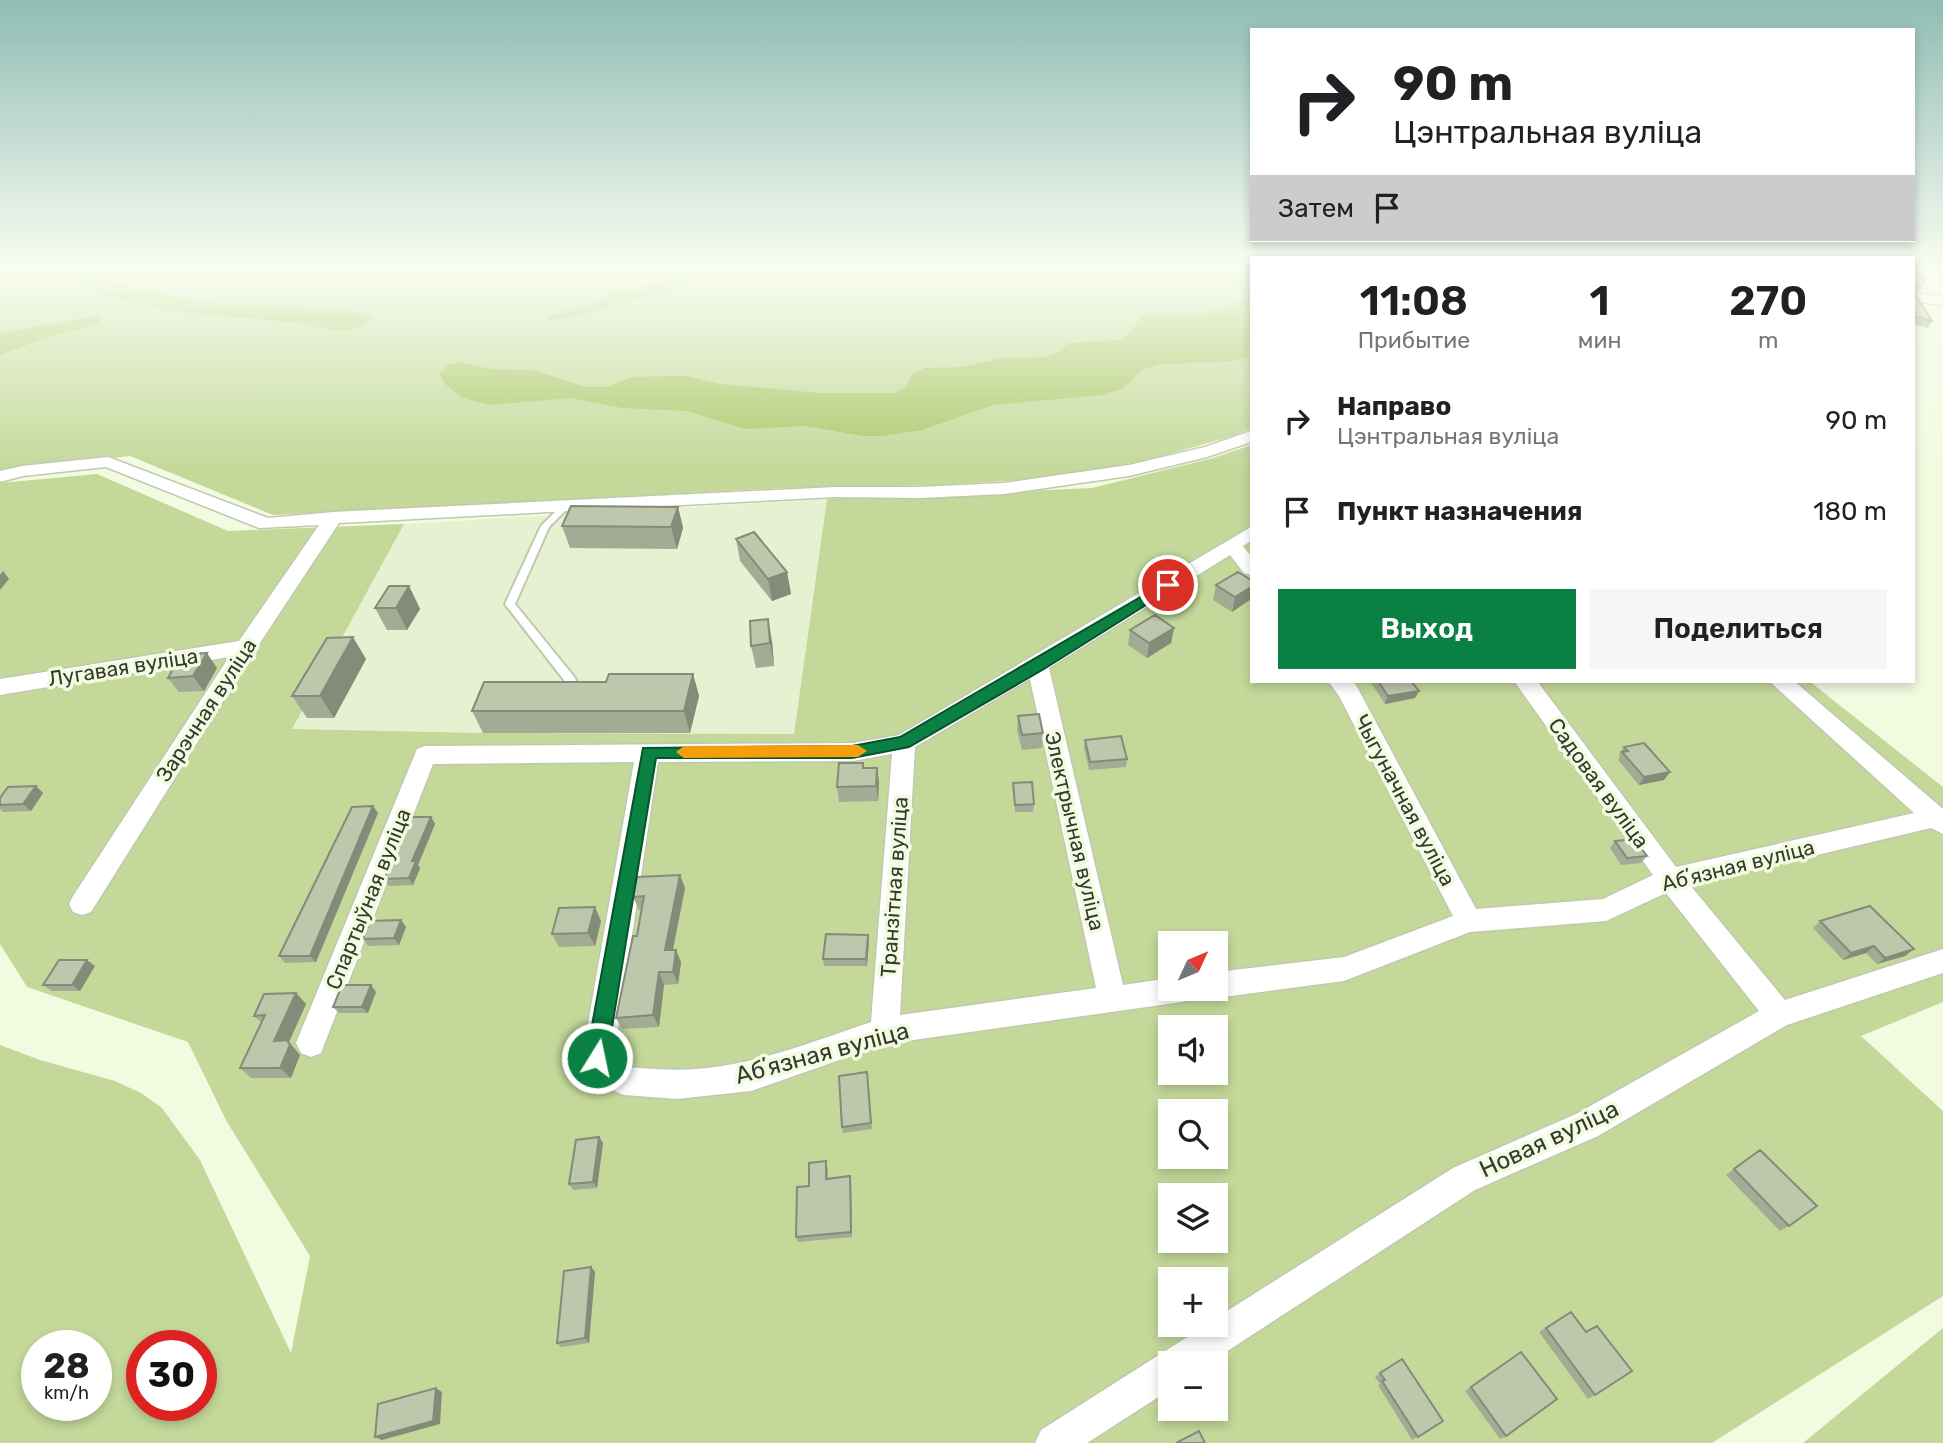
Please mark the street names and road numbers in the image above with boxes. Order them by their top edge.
street label: Зарэчная вуліца [150,634,262,786]
street label: Лугавая вуліца [46,643,200,691]
street label: Чыгуначная вуліца [1349,710,1461,890]
street label: Садовая вуліца [1543,713,1655,853]
street label: Электрычная вуліца [1040,729,1110,933]
street label: Транзітная вуліца [875,796,913,978]
street label: Спартыўная вуліца [320,805,416,993]
street label: Абʼязная вуліца [1659,834,1817,896]
street label: Абʼязная вуліца [732,1016,912,1090]
street label: Новая вуліца [1475,1095,1623,1183]

